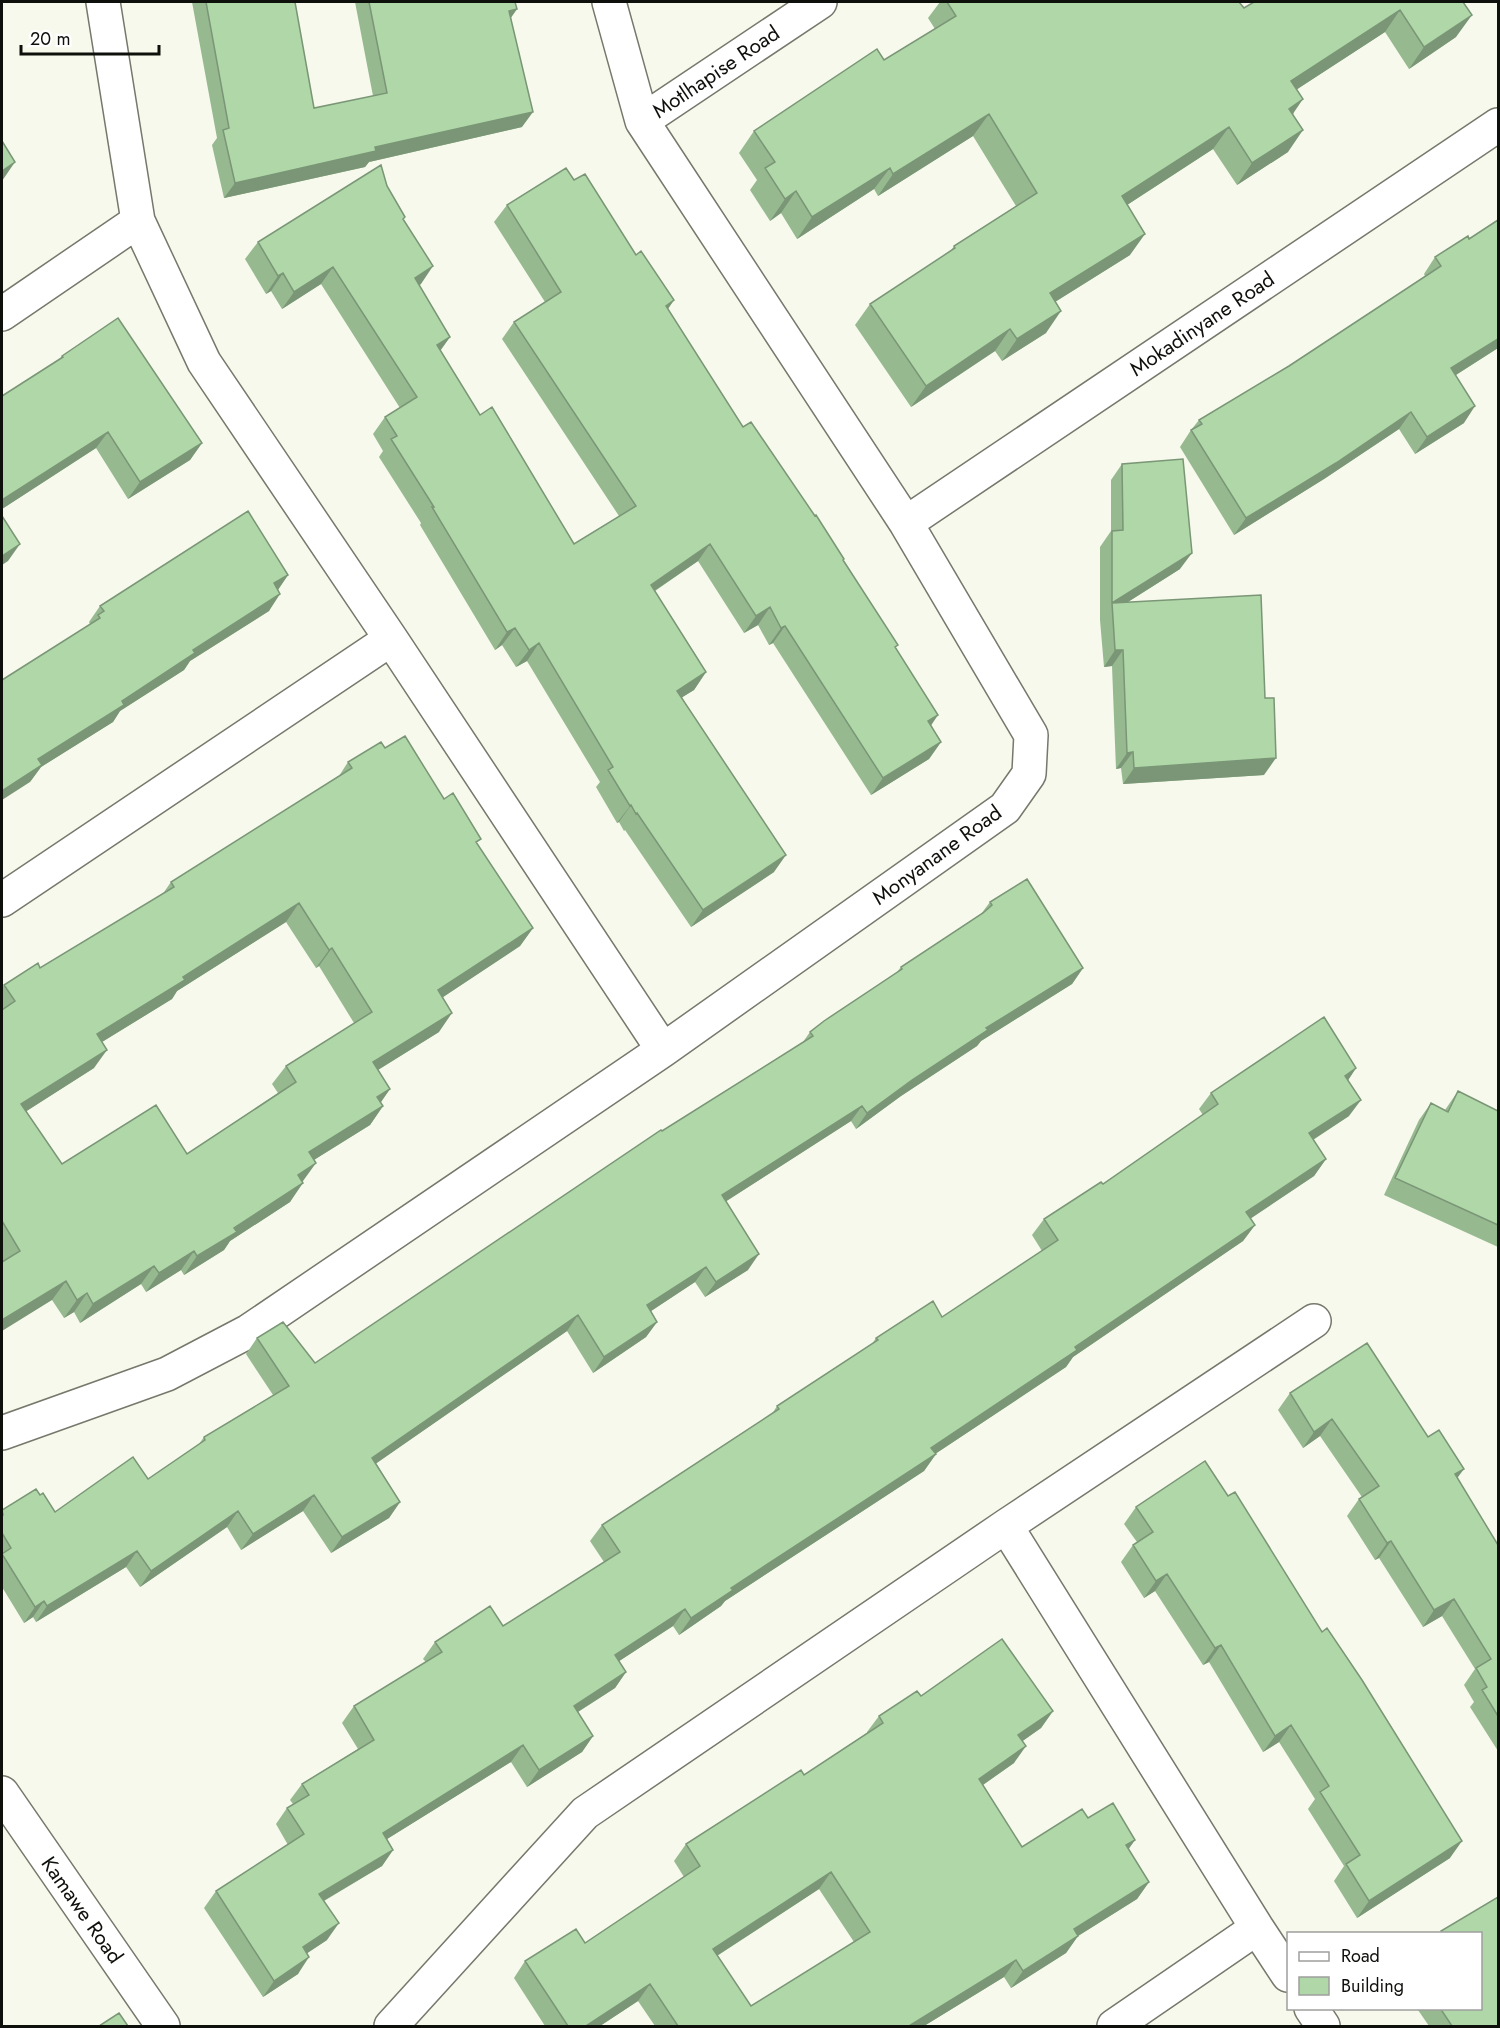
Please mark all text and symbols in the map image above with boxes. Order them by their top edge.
scale bar [21,18,159,56]
street label: Motlhapise Road [646,18,786,126]
text: 20 m [30,26,70,52]
street label: Mokadinyane Road [1124,264,1280,384]
street label: Monyanane Road [866,798,1008,912]
street label: Kamawe Road [34,1850,130,1970]
legend [1287,1932,1482,2010]
text: Road [1341,1943,1380,1969]
text: Building [1341,1973,1404,1999]

